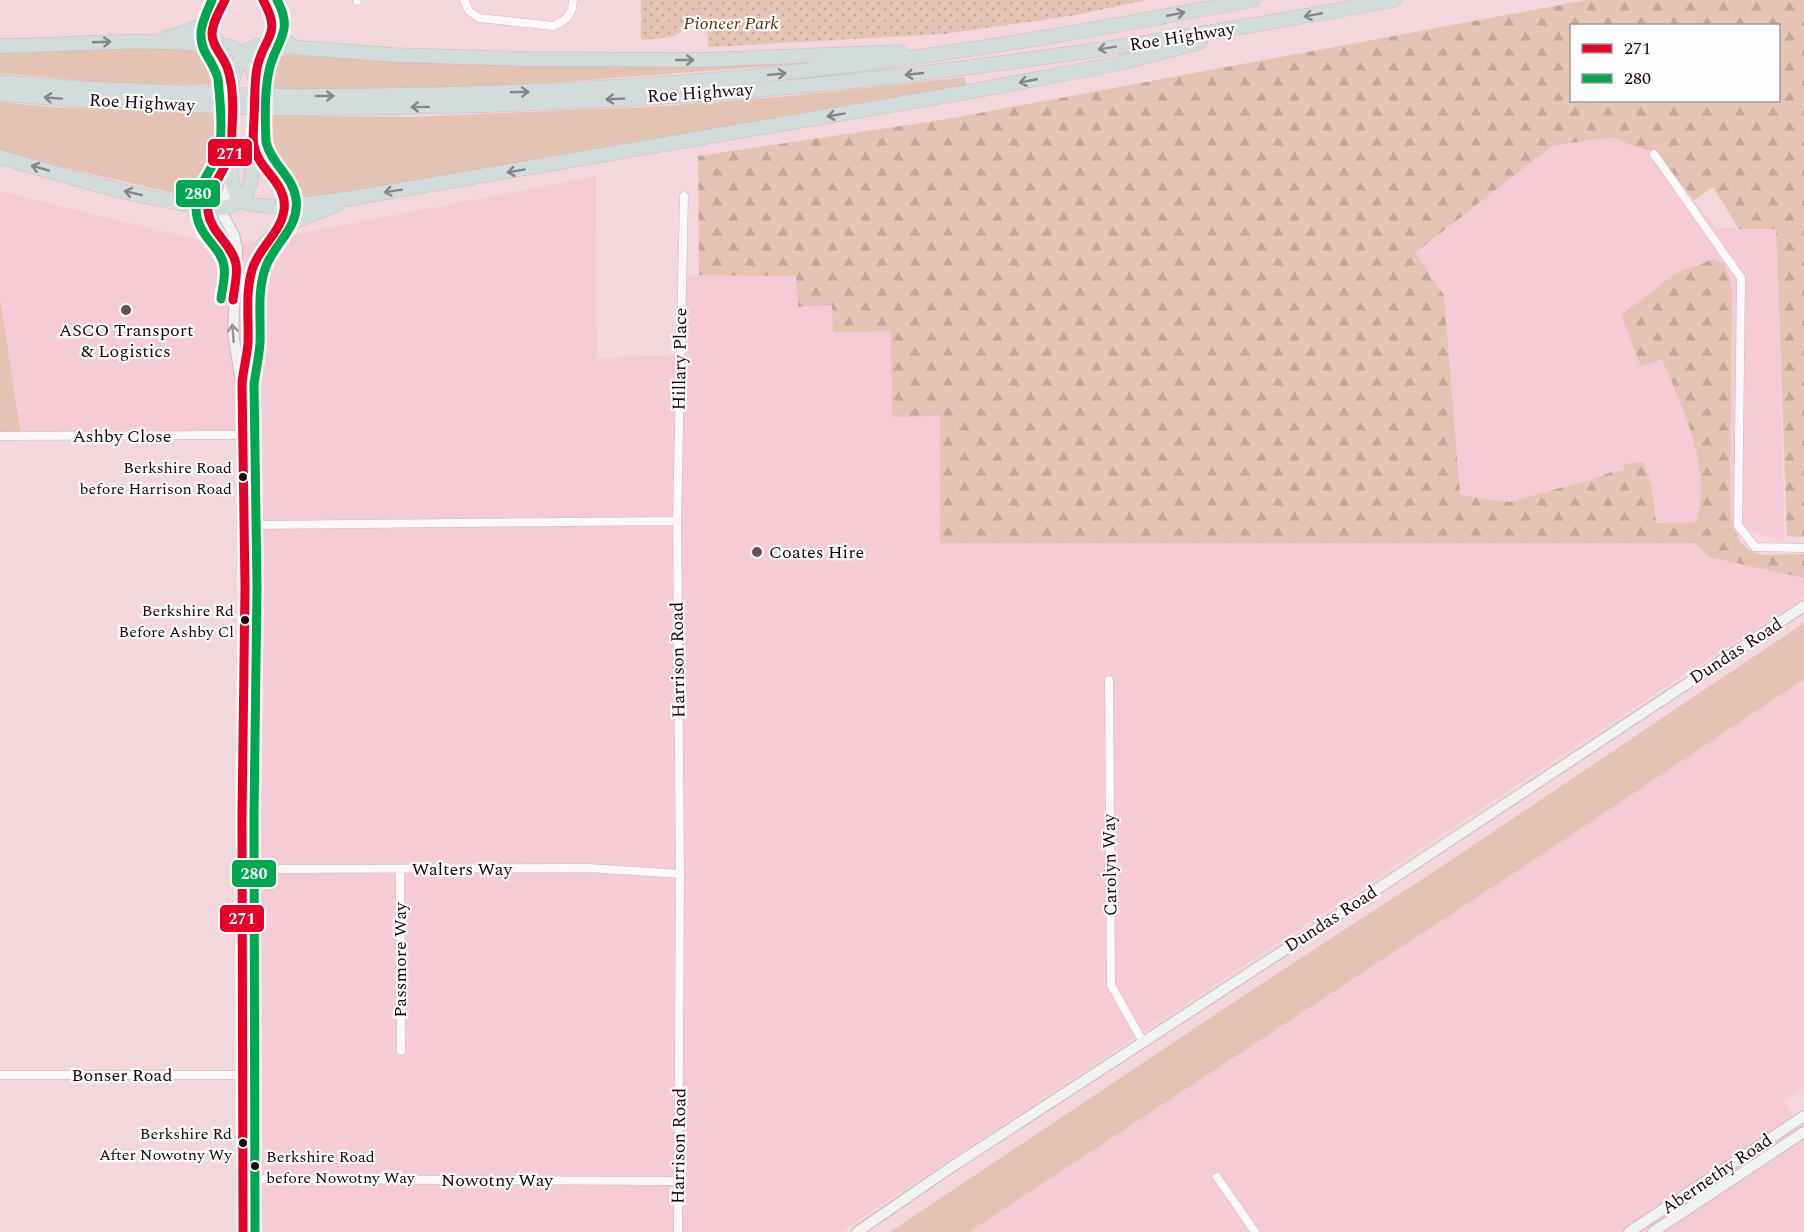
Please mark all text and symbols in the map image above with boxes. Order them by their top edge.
one-way arrow [1166,8,1186,19]
park label: Pioneer Park [683,10,779,37]
one-way arrow [1304,10,1323,21]
street label: Roe Highway [1128,15,1238,59]
legend [1570,24,1780,102]
text: 271 [1624,35,1651,62]
one-way arrow [91,36,111,48]
one-way arrow [1098,43,1117,54]
one-way arrow [674,54,694,66]
text: 280 [1624,65,1651,92]
one-way arrow [767,68,787,79]
one-way arrow [904,69,924,80]
street label: Roe Highway [646,76,755,110]
one-way arrow [1019,76,1038,87]
street label: Roe Highway [88,87,197,119]
one-way arrow [510,87,530,98]
one-way arrow [315,90,335,102]
one-way arrow [44,93,64,104]
one-way arrow [605,94,625,105]
one-way arrow [410,102,430,113]
one-way arrow [827,110,846,121]
line badge: 271 [207,138,253,167]
text: 271 [217,142,243,166]
one-way arrow [31,162,50,173]
one-way arrow [506,165,526,176]
line badge: 280 [175,179,221,208]
text: 280 [185,182,211,206]
one-way arrow [384,186,403,197]
one-way arrow [123,187,142,199]
marker: ASCO Transport & Logistics [119,303,133,317]
street label: Hillary Place [666,307,694,411]
place label: ASCO Transport & Logistics [59,317,193,365]
one-way arrow [228,324,239,344]
street label: Ashby Close [72,423,172,450]
place label: Berkshire Road before Harrison Road [80,456,232,501]
marker: Berkshire Road before Harrison Road [237,471,249,483]
place label: Coates Hire [769,539,864,566]
marker: Coates Hire [750,545,764,559]
place label: Berkshire Rd Before Ashby Cl [118,599,234,644]
street label: Harrison Road [663,602,693,718]
street label: Dundas Road [1684,611,1788,691]
marker: Berkshire Rd Before Ashby Cl [239,614,251,626]
street label: Carolyn Way [1096,812,1124,916]
street label: Walters Way [412,856,514,883]
line badge: 280 [231,859,277,888]
text: 280 [241,862,267,886]
street label: Dundas Road [1279,879,1383,959]
street label: Passmore Way [387,901,414,1018]
line badge: 271 [219,904,265,933]
text: 271 [229,907,255,931]
street label: Bonser Road [72,1062,172,1089]
street label: Harrison Road [664,1088,694,1204]
place label: Berkshire Rd After Nowotny Wy [99,1122,233,1167]
street label: Abernethy Road [1656,1127,1778,1221]
marker: Berkshire Rd After Nowotny Wy [237,1137,249,1149]
place label: Berkshire Road before Nowotny Way [266,1145,416,1190]
marker: Berkshire Road before Nowotny Way [249,1160,261,1172]
street label: Nowotny Way [441,1167,554,1194]

